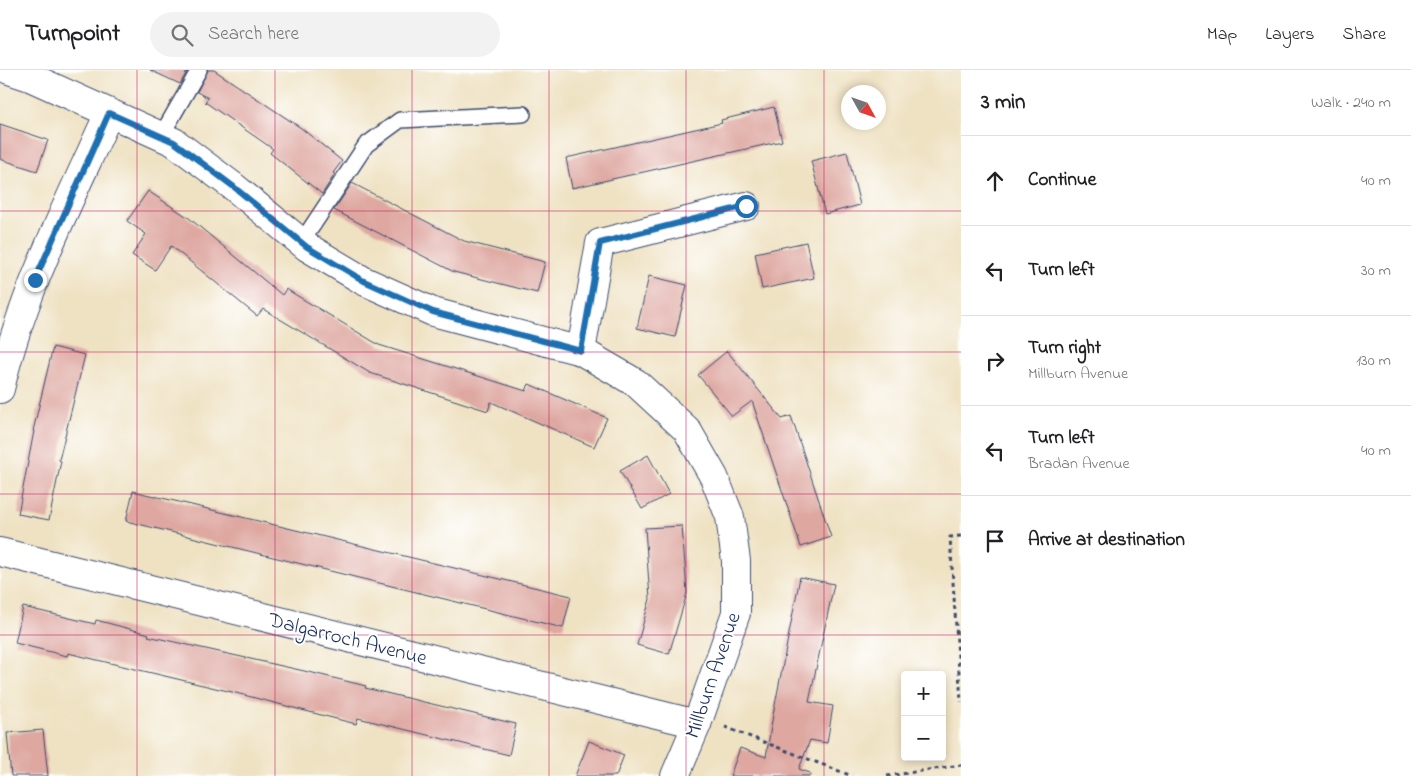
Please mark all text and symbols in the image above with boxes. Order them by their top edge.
search box [150,12,500,57]
text: Turnpoint [25,17,120,52]
icon: search [168,21,196,49]
text: Search here [208,21,299,48]
text: Map [1207,22,1237,48]
text: Layers [1265,22,1315,48]
text: Share [1343,22,1386,48]
north arrow [841,85,886,130]
text: 3 min [981,88,1025,118]
text: Walk · 240 m [1311,91,1391,115]
icon: ahead [981,167,1009,195]
text: Continue [1028,167,1096,194]
text: 40 m [1361,169,1391,193]
route start [735,195,758,218]
icon: left [981,257,1009,285]
text: Turn left [1028,257,1095,284]
text: 30 m [1361,259,1391,283]
route end [24,269,47,292]
text: Turn right [1028,335,1101,362]
icon: right [981,347,1009,375]
text: 130 m [1356,349,1391,373]
text: Millburn Avenue [1028,362,1128,386]
text: Turn left [1028,425,1095,452]
icon: left [981,437,1009,465]
text: 40 m [1361,439,1391,463]
text: Bradan Avenue [1028,452,1130,476]
icon: arrive [981,527,1009,555]
text: Arrive at destination [1028,527,1185,554]
street label: Dalgarroch Avenue [264,606,430,676]
street label: Millburn Avenue [678,608,750,743]
map controls [901,671,946,761]
button: + [901,671,946,716]
button: − [901,716,946,761]

